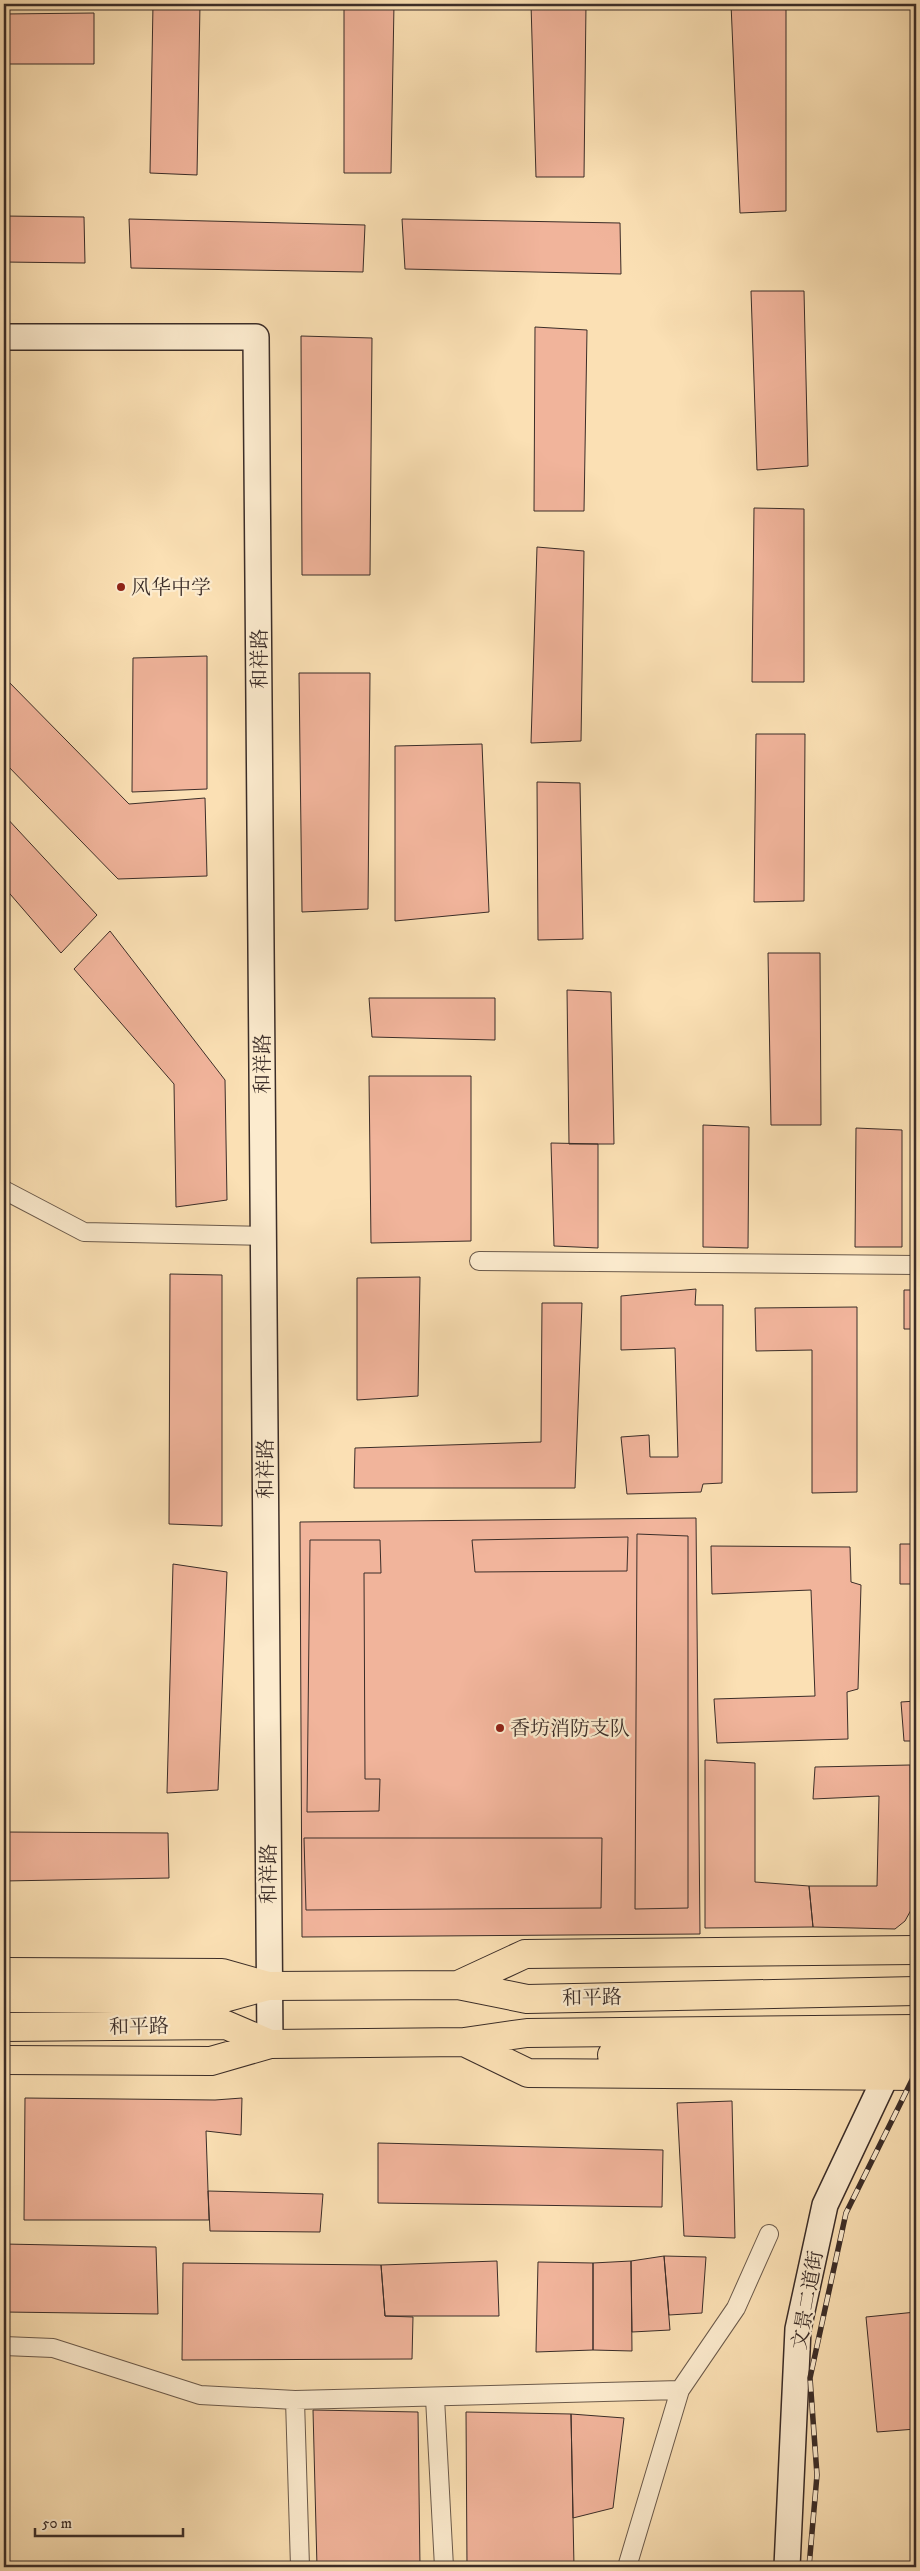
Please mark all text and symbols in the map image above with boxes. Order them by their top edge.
place label: 风华中学 [131,576,211,601]
marker: 风华中学 [115,581,127,593]
street label: 和祥路 [248,629,273,689]
street label: 和祥路 [251,1034,276,1094]
street label: 和祥路 [254,1439,279,1499]
place label: 香坊消防支队 [510,1717,630,1742]
marker: 香坊消防支队 [494,1722,506,1734]
street label: 和祥路 [257,1844,282,1904]
street label: 和平路 [562,1985,622,2012]
street label: 和平路 [109,2014,169,2041]
street label: 文景二道街 [787,2249,829,2352]
scale bar [35,2506,182,2538]
text: 50 m [42,2514,72,2533]

